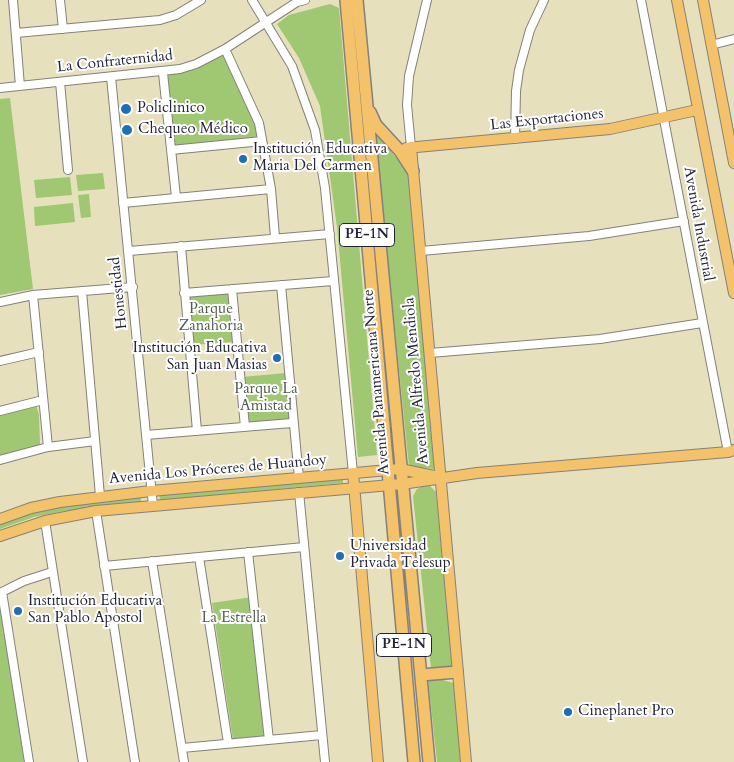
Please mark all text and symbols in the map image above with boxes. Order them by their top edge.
street label: La Confraternidad [56,47,174,77]
place label: Policlinico [137,100,205,118]
marker: Policlinico [119,102,133,116]
street label: Las Exportaciones [490,105,604,135]
place label: Chequeo Médico [138,121,248,139]
marker: Chequeo Médico [120,123,134,137]
place label: Institución Educativa Maria Del Carmen [253,141,387,176]
marker: Institución Educativa Maria Del Carmen [237,153,249,165]
street label: Avenida Industrial [679,165,717,283]
road number: PE-1N [340,224,394,246]
street label: Honestidad [106,256,132,330]
street label: Avenida Panamericana Norte [360,289,394,475]
street label: Avenida Alfredo Mendiola [401,297,433,465]
park label: Parque Zanahoria [179,301,243,336]
place label: Institución Educativa San Juan Masias [133,340,267,375]
marker: Institución Educativa San Juan Masias [271,352,283,364]
park label: Parque La Amistad [234,381,298,416]
street label: Avenida Los Próceres de Huandoy [108,452,328,488]
place label: Universidad Privada Telesup [350,538,451,573]
marker: Universidad Privada Telesup [334,550,346,562]
place label: Institución Educativa San Pablo Apostol [28,593,162,628]
marker: Institución Educativa San Pablo Apostol [12,605,24,617]
park label: La Estrella [202,610,266,628]
road number: PE-1N [376,634,432,656]
place label: Cineplanet Pro [578,703,674,721]
marker: Cineplanet Pro [562,706,574,718]

